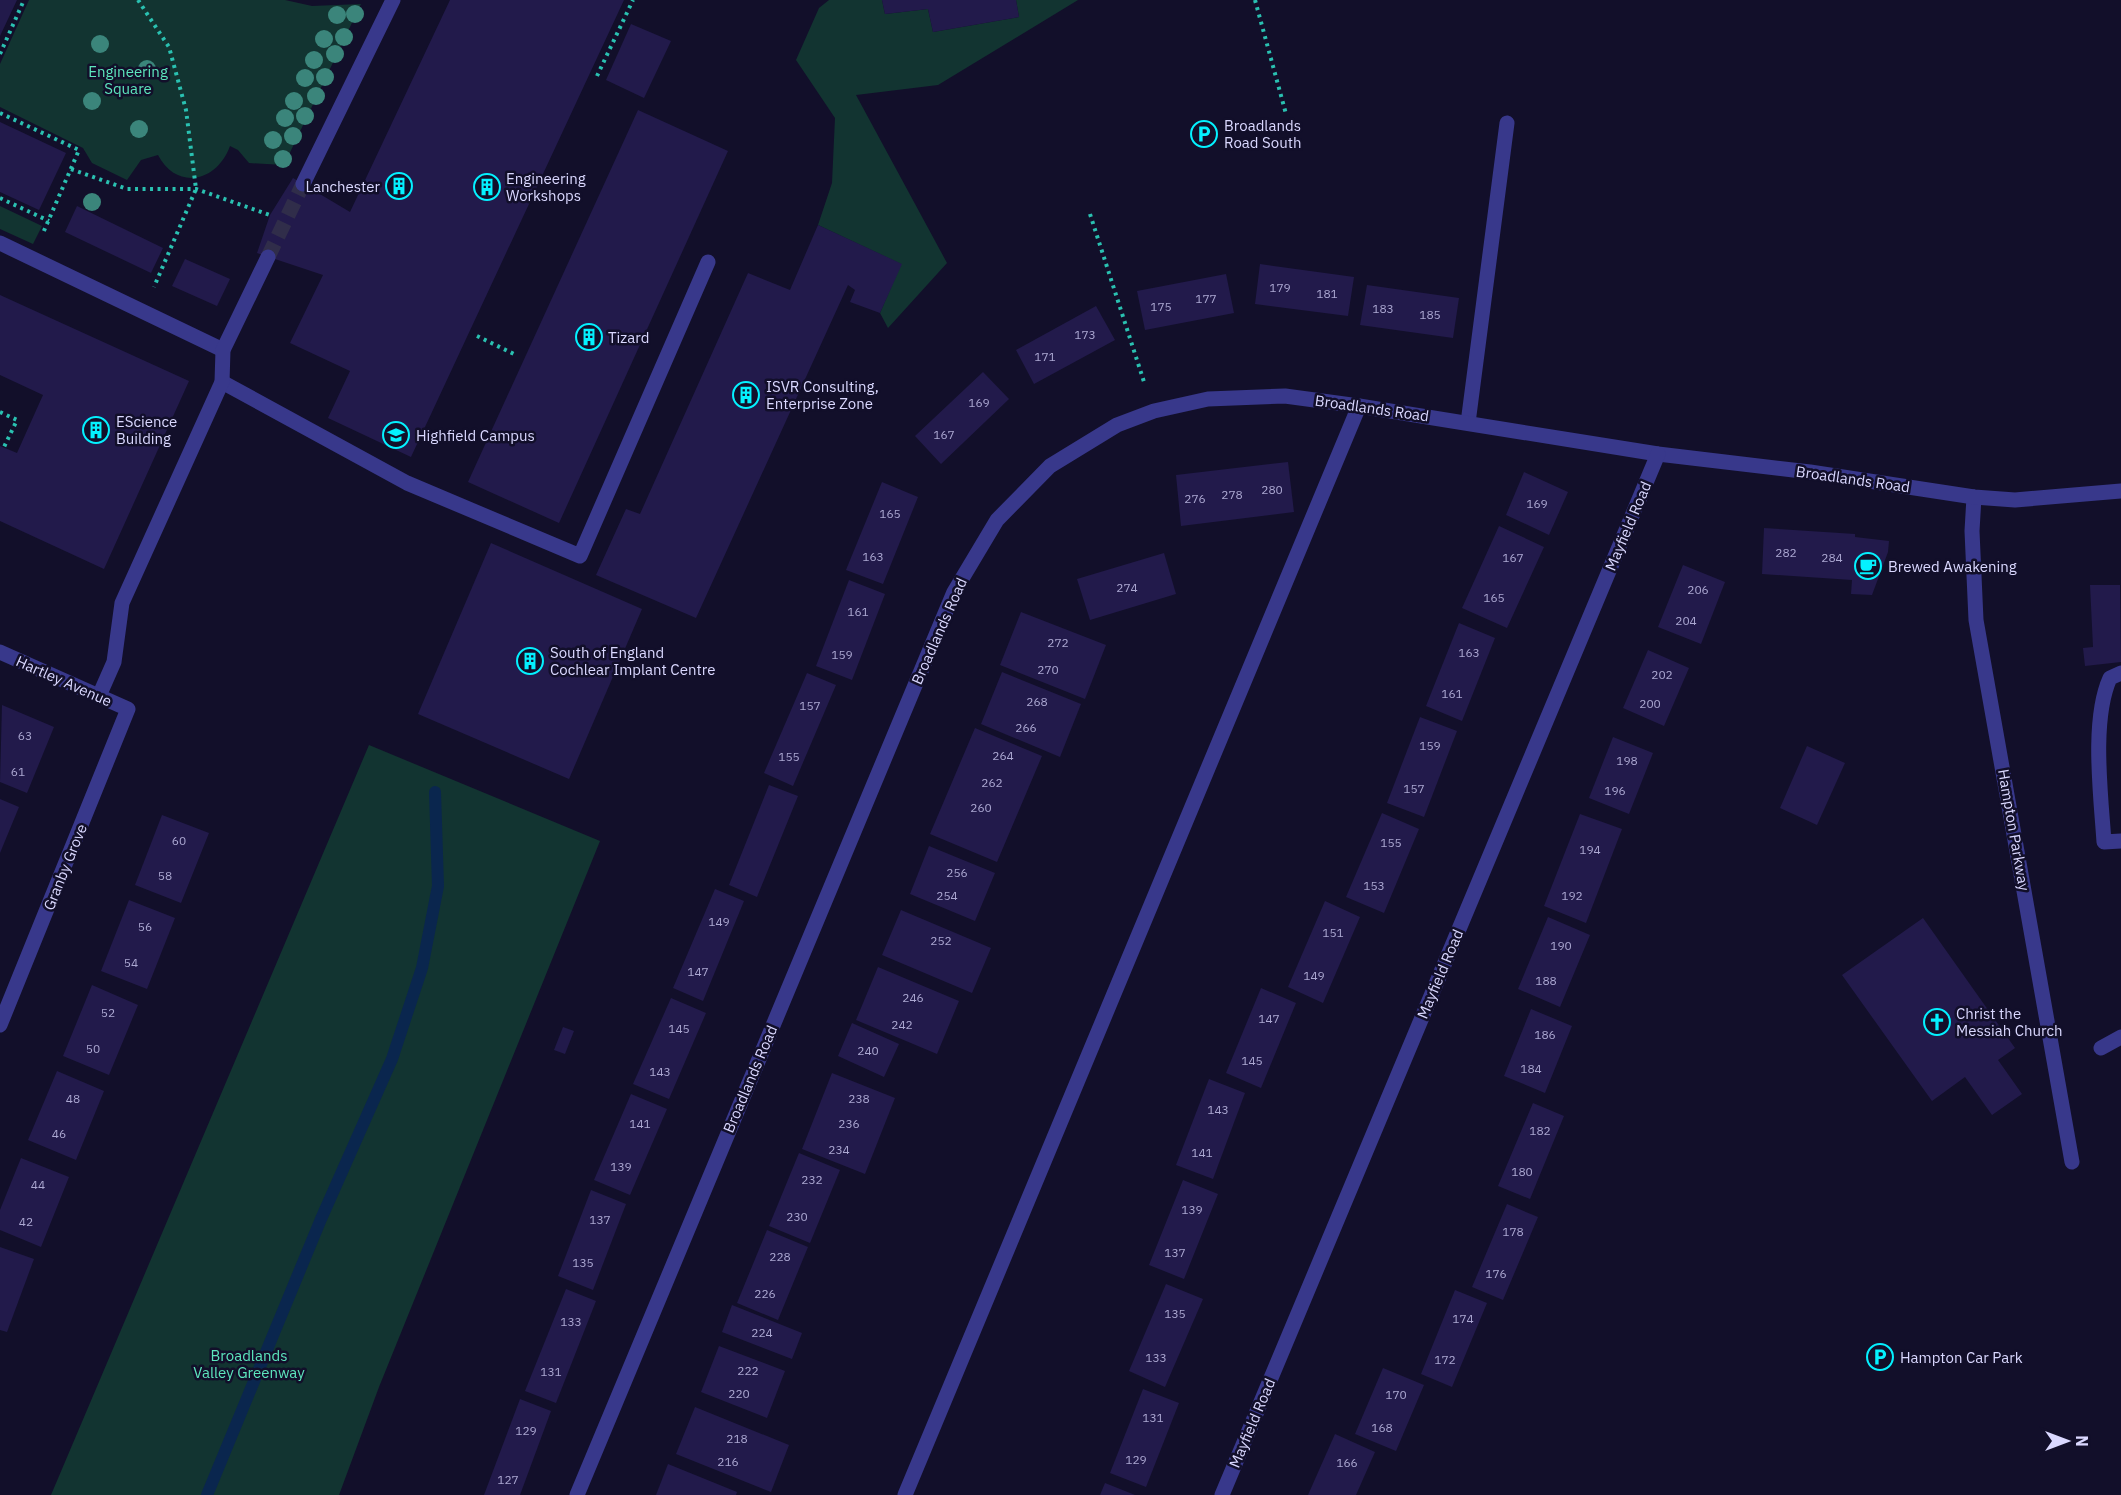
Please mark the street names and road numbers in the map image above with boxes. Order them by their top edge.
street label: Broadlands Road [1314,391,1430,425]
street label: Broadlands Road [1795,462,1911,496]
street label: Mayfield Road [1601,478,1655,574]
street label: Broadlands Road [907,575,971,687]
street label: Hartley Avenue [13,651,115,711]
street label: Hampton Parkway [1994,768,2034,893]
street label: Granby Grove [39,821,91,913]
street label: Mayfield Road [1413,926,1467,1022]
street label: Broadlands Road [719,1022,781,1136]
street label: Mayfield Road [1225,1375,1279,1471]

